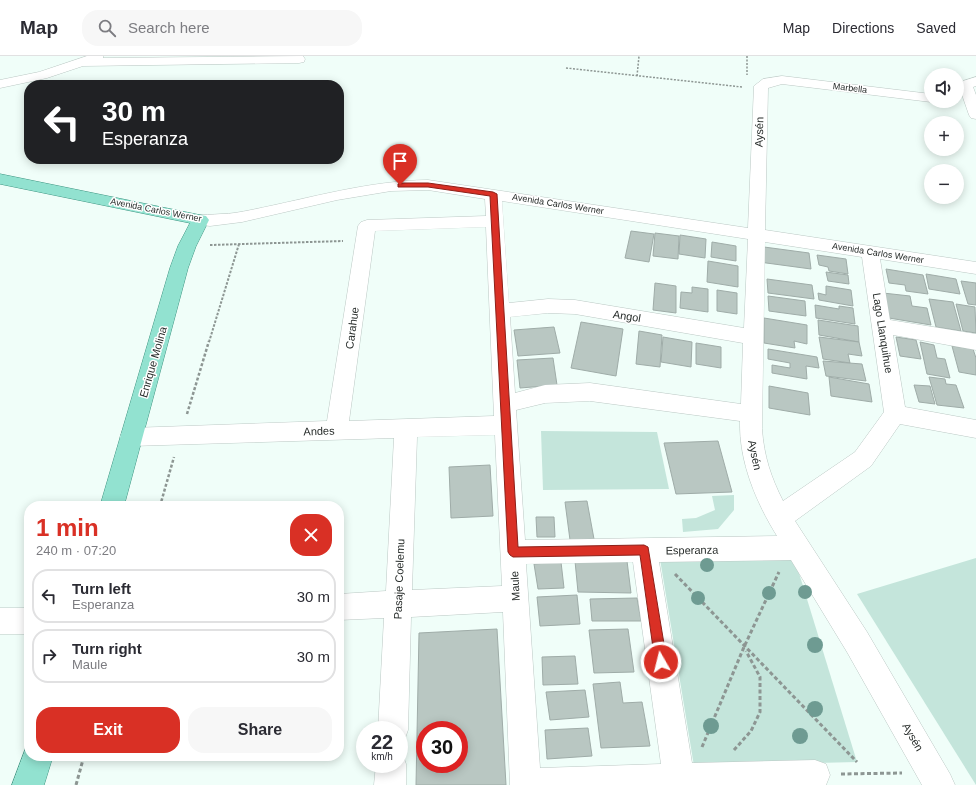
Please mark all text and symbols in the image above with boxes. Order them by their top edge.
search box [82,10,362,46]
text: Map [20,17,58,38]
icon: search [96,17,118,39]
text: Search here [128,19,210,36]
text: Map [783,20,810,36]
text: Directions [832,20,894,36]
text: Saved [916,20,956,36]
map controls [924,68,964,204]
button: sound [924,68,964,108]
street label: Marbella [832,81,868,95]
icon: left [36,96,88,148]
text: 30 m [102,96,166,127]
button: + [924,116,964,156]
street label: Aysén [752,117,766,147]
text: Esperanza [102,129,188,149]
pin [383,144,417,185]
icon: arrive [389,150,411,172]
button: − [924,164,964,204]
street label: Avenida Carlos Werner [511,192,605,216]
street label: Avenida Carlos Werner [110,196,202,224]
street label: Avenida Carlos Werner [831,241,925,265]
street label: Lago Llanquihue [871,292,895,374]
street label: Carahue [343,306,361,350]
street label: Angol [612,308,642,324]
street label: Enrique Molina [137,324,169,399]
street label: Andes [303,424,335,438]
street label: Aysén [746,439,764,471]
text: 1 min [36,514,99,541]
button: close [290,514,332,556]
street label: Pasaje Coelemu [392,538,406,620]
text: 240 m · 07:20 [36,543,116,558]
street label: Esperanza [666,544,719,556]
street label: Maule [508,571,522,601]
text: Turn left [72,580,131,597]
icon: left [38,585,60,607]
text: 30 m [297,588,330,605]
text: Esperanza [72,597,134,612]
text: Turn right [72,640,142,657]
position arrow [640,641,682,683]
icon: right [38,645,60,667]
text: 30 m [297,648,330,665]
text: Maule [72,657,107,672]
button: Exit [36,707,180,753]
button: Share [188,707,332,753]
speed limit sign: 30 [416,721,468,773]
street label: Aysén [900,721,926,753]
text: 22 [371,731,393,753]
text: km/h [371,751,393,762]

